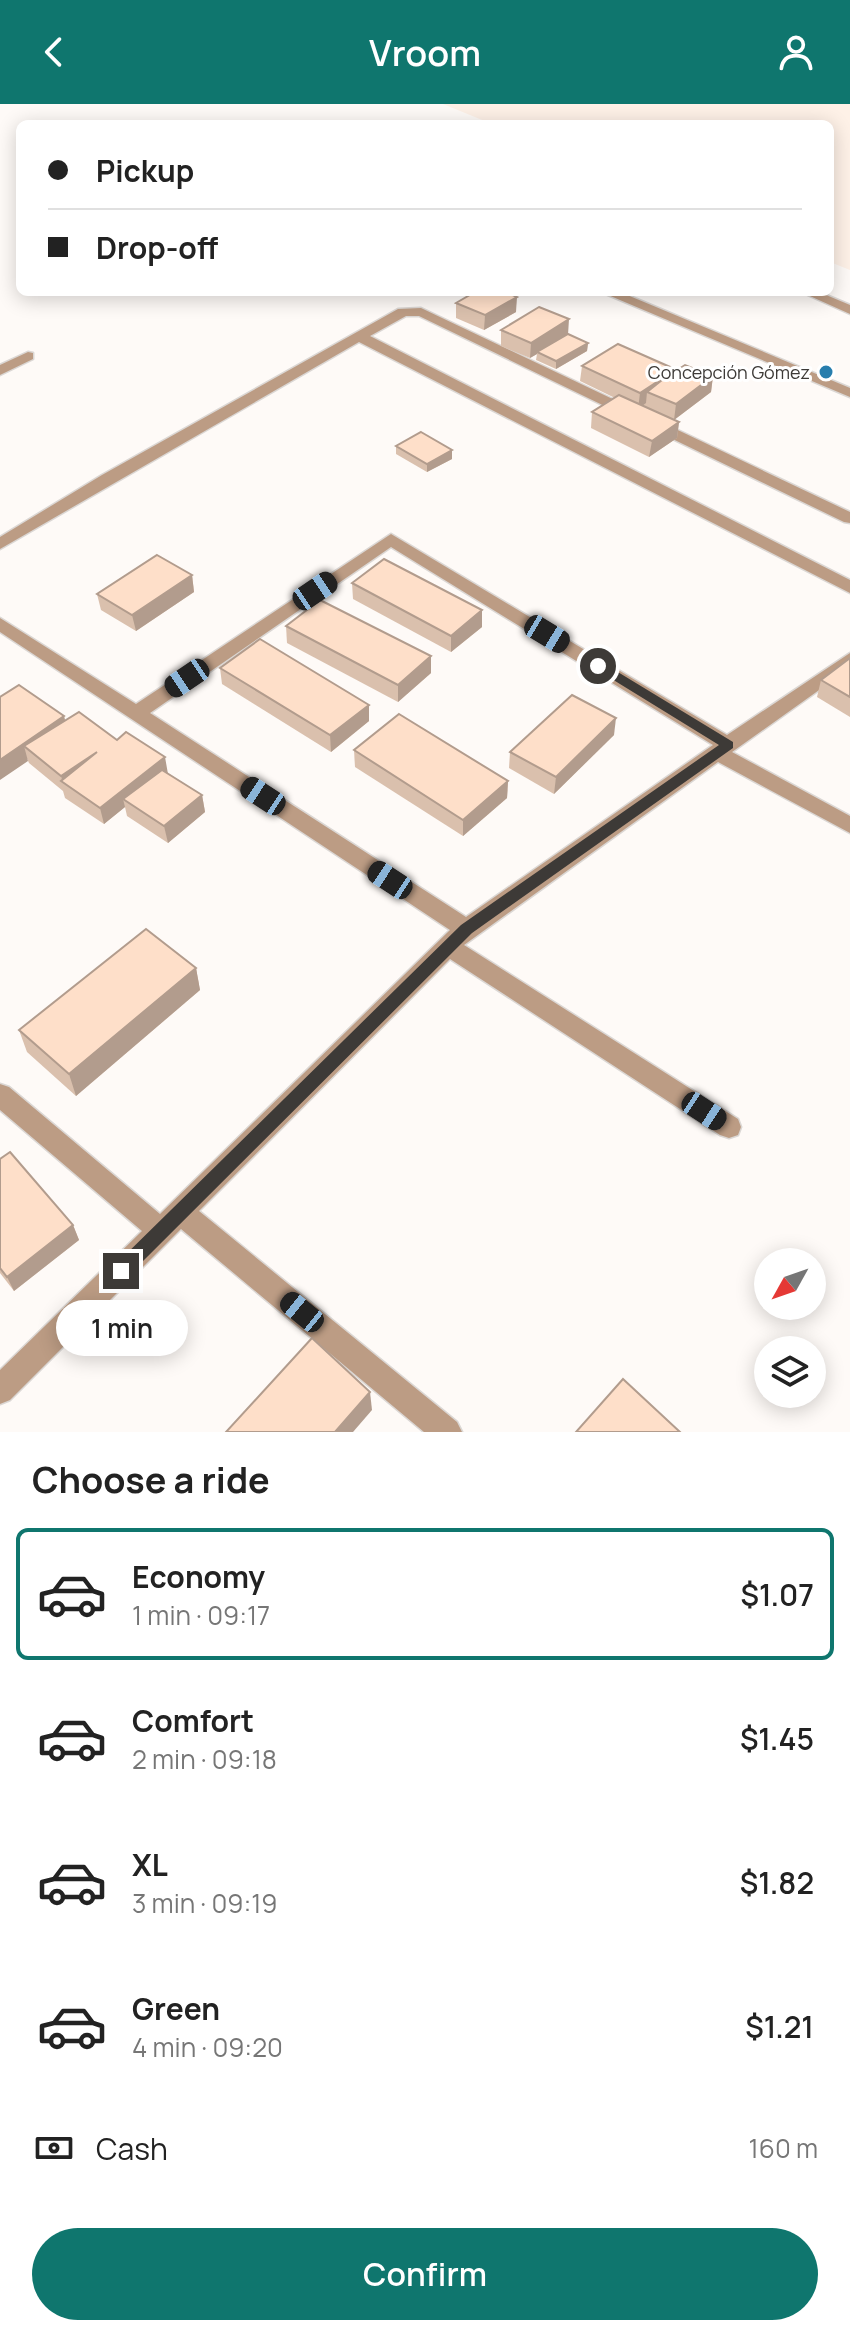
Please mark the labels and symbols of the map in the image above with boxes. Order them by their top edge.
place label: Concepción Gómez [648,360,810,384]
marker: Concepción Gómez [817,363,835,381]
car [288,568,342,614]
car [520,611,574,657]
route start [580,648,616,684]
car [160,655,214,701]
car [236,773,290,819]
car [363,857,417,903]
car [677,1088,731,1134]
north arrow [754,1248,826,1320]
route end [103,1253,139,1289]
car [276,1288,328,1336]
callout: 1 min [55,1299,187,1355]

